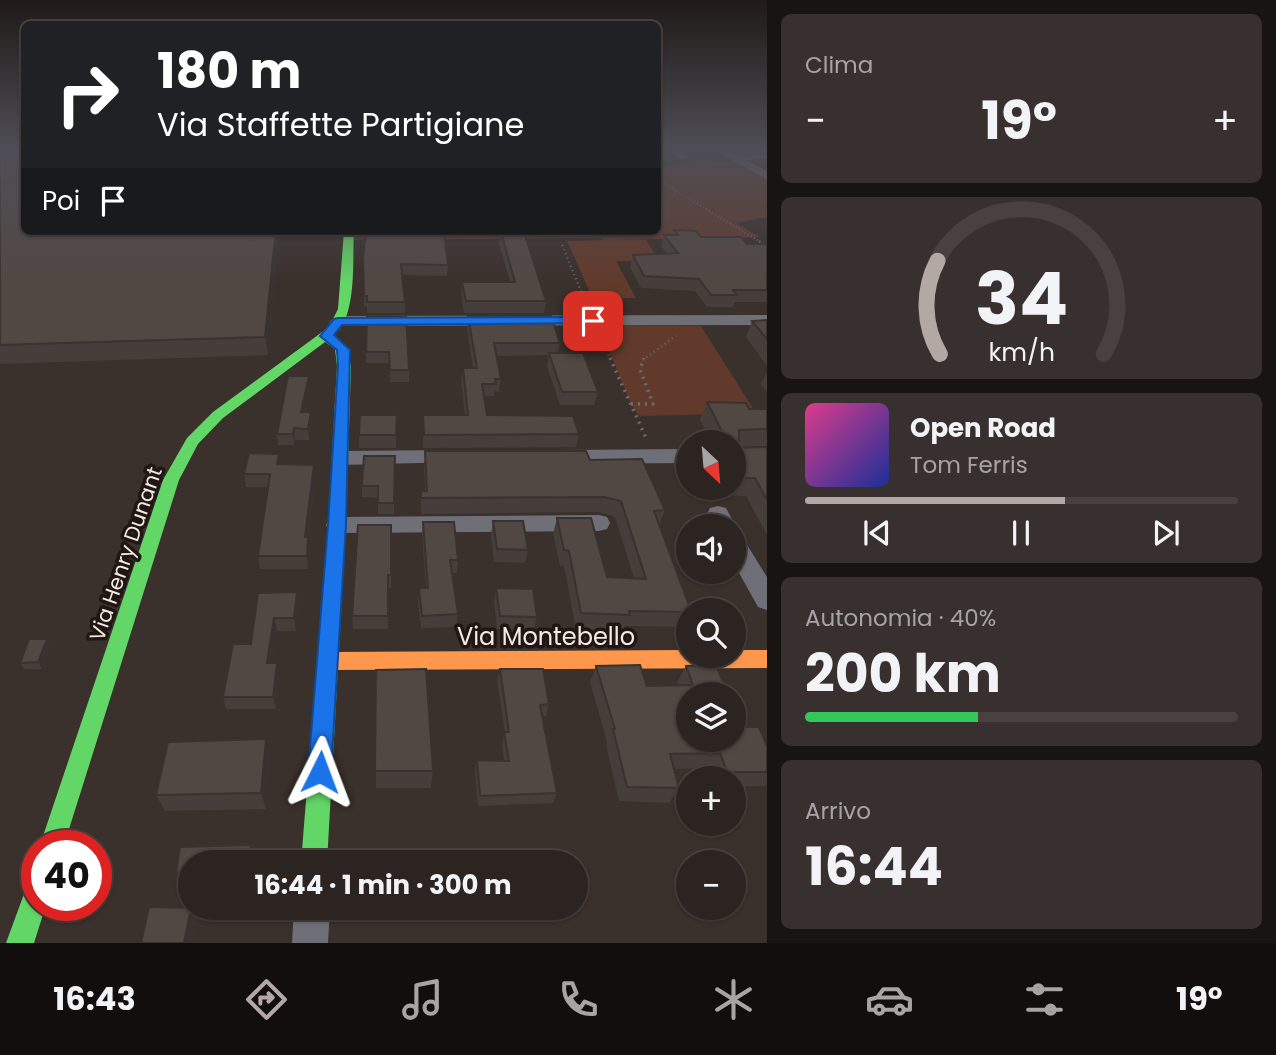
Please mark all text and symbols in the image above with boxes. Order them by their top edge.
text: 180 m [157,37,301,105]
icon: right [42,49,133,140]
text: Clima [805,49,873,81]
text: 19° [981,84,1057,157]
text: − [805,94,826,147]
text: + [1212,94,1238,147]
text: Via Staffette Partigiane [157,102,524,147]
icon: arrive [94,182,132,220]
text: Poi [42,183,80,219]
text: 34 [975,249,1068,350]
pin [563,291,623,351]
icon: arrive [574,302,612,340]
text: km/h [988,335,1055,370]
text: Open Road [910,410,1056,446]
north arrow [676,430,746,500]
map controls [676,430,746,920]
text: Tom Ferris [910,449,1028,481]
street label: Via Henry Dunant [82,463,169,645]
button: sound [676,514,746,584]
icon: previous [858,514,896,552]
icon: pause [1002,514,1040,552]
icon: next [1147,514,1185,552]
button: search [676,598,746,668]
text: Autonomia · 40% [805,602,996,634]
street label: Via Montebello [457,620,635,653]
text: 200 km [805,637,1001,710]
button: layers [676,682,746,752]
position arrow [283,735,357,809]
button: + [676,766,746,836]
text: Arrivo [805,795,871,827]
speed limit sign: 40 [21,830,112,921]
text: 16:44 [805,830,943,903]
button: − [676,850,746,920]
text: 16:44 · 1 min · 300 m [254,867,512,903]
icon: directions [242,975,291,1024]
icon: music [398,975,447,1024]
icon: phone [554,975,603,1024]
icon: climate [709,975,758,1024]
icon: car [865,975,914,1024]
icon: filters [1020,975,1069,1024]
text: 16:43 [53,976,136,1021]
text: 19° [1176,976,1223,1021]

